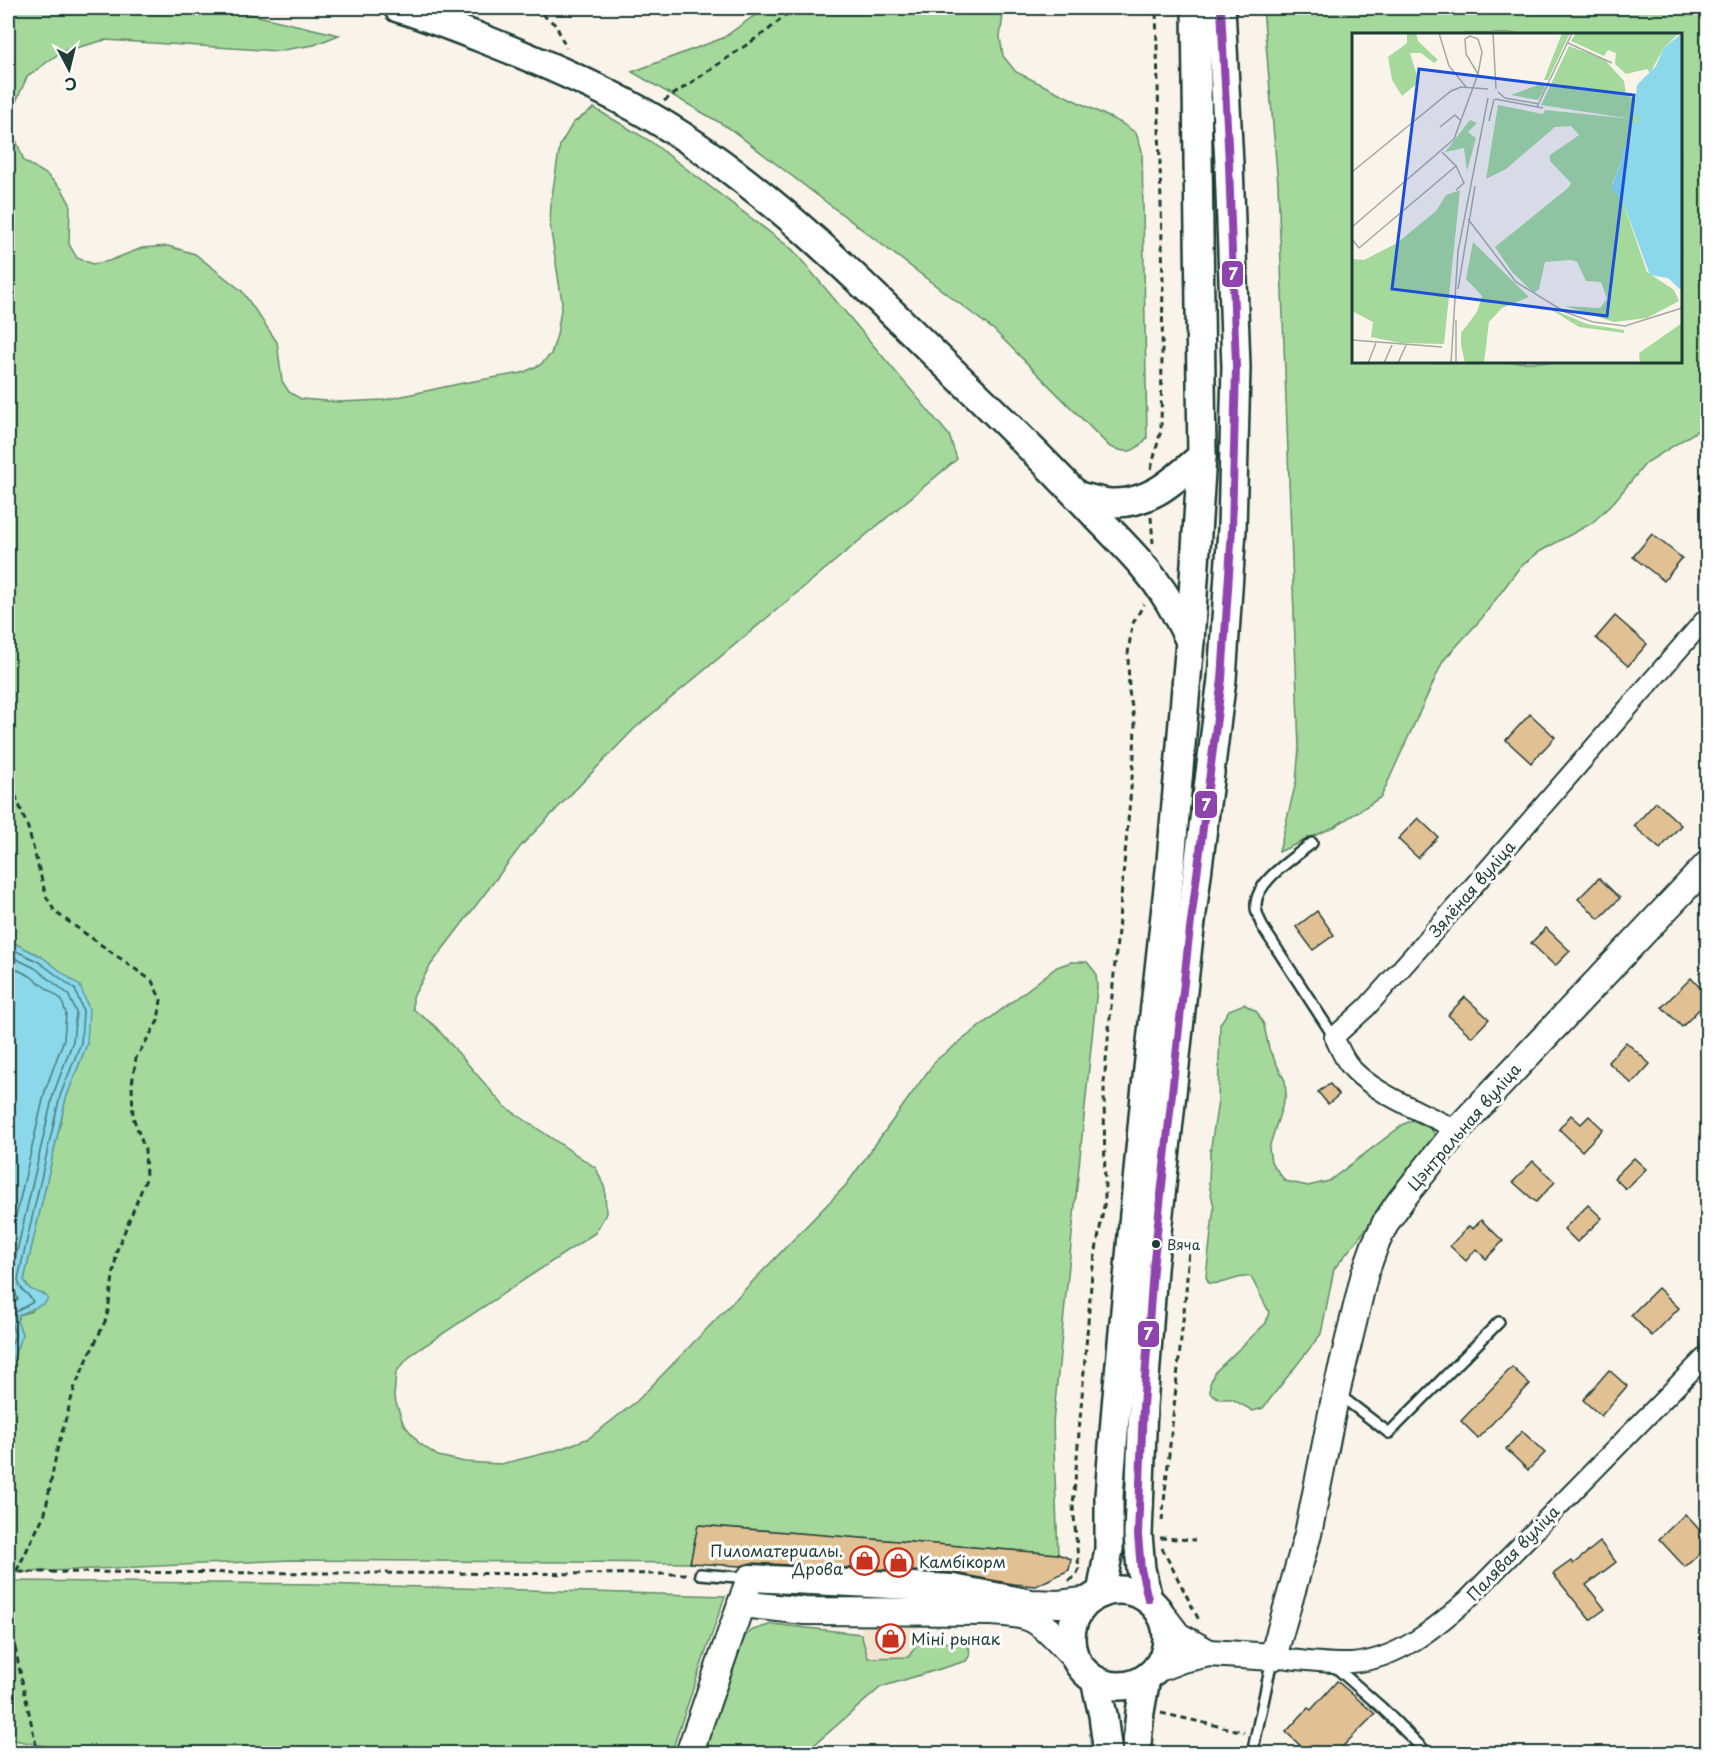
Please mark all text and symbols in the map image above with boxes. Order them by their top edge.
inset map [1352,33,1682,363]
north arrow [39,39,99,99]
text: С [64,72,78,98]
line badge: 7 [1221,260,1244,288]
text: 7 [1228,261,1238,285]
line badge: 7 [1194,790,1218,819]
text: 7 [1201,792,1211,816]
street label: Зялёная вуліца [1422,834,1520,942]
street label: Цэнтральная вуліца [1401,1057,1526,1196]
place label: Вяча [1167,1234,1201,1255]
marker: Вяча [1150,1238,1162,1250]
line badge: 7 [1137,1320,1160,1348]
text: 7 [1143,1321,1153,1345]
street label: Палявая вуліца [1460,1499,1564,1605]
place label: Пиломатериалы. Дрова [710,1538,843,1580]
shop icon: Пиломатериалы. Дрова [848,1544,880,1576]
shop icon: Камбікорм [882,1546,914,1578]
place label: Камбікорм [919,1549,1006,1573]
shop icon: Міні рынак [874,1623,906,1655]
place label: Міні рынак [911,1626,1001,1650]

